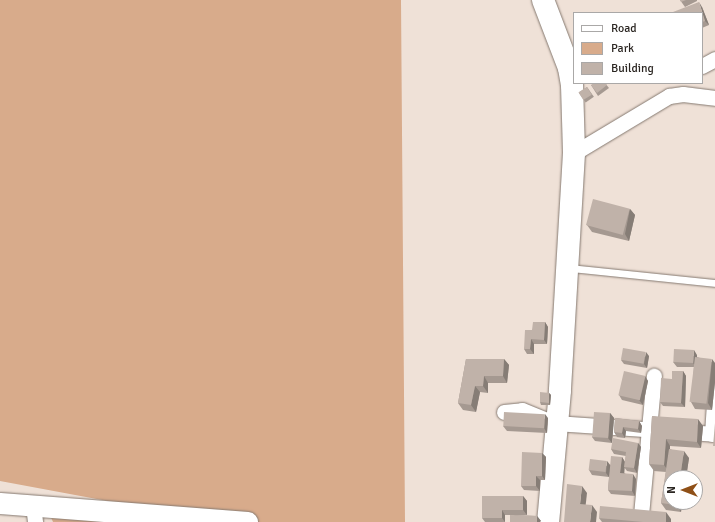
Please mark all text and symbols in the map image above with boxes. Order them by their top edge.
legend [573,12,703,84]
text: Road [611,21,637,36]
text: Park [611,41,634,56]
text: Building [611,61,654,76]
north arrow [663,470,703,510]
text: N [665,486,678,494]

